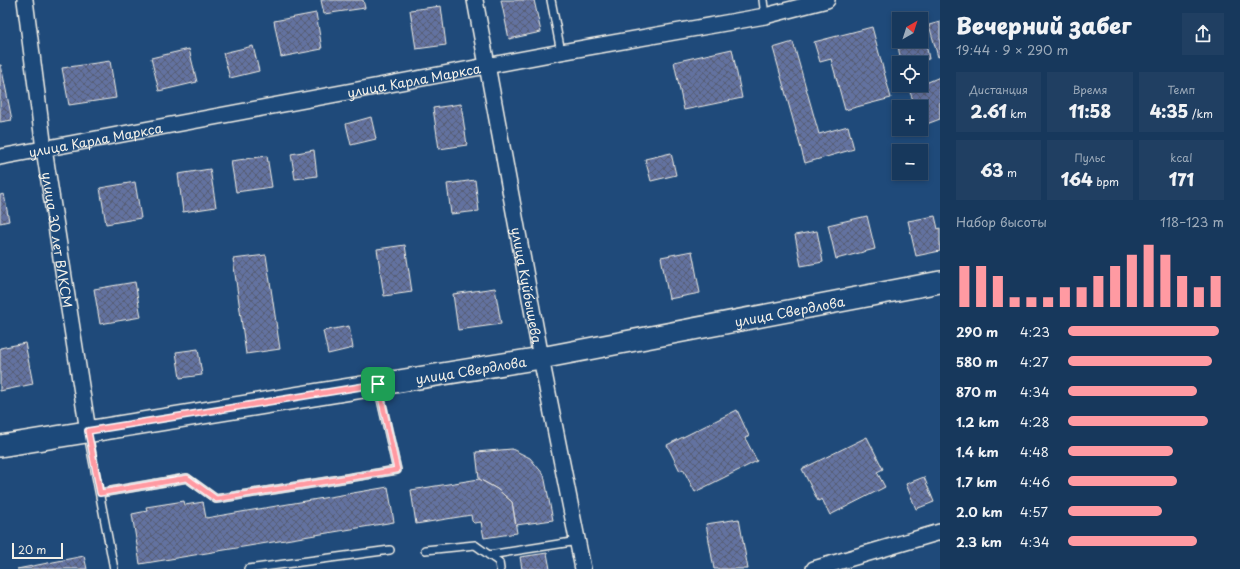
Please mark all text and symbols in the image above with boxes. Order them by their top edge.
text: Вечерний забег [956,8,1132,41]
north arrow [892,12,928,48]
map controls [892,12,928,180]
button: share [1182,13,1224,55]
text: 19:44 · 9 × 290 m [956,40,1068,59]
button: locate [892,56,928,92]
street label: улица Карла Маркса [345,58,483,101]
text: Дистанция [969,81,1028,98]
text: Время [1072,81,1108,98]
text: Темп [1167,81,1195,98]
text: 2.61 [970,98,1007,124]
text: 11:58 [1069,98,1111,124]
text: 4:35 [1150,98,1188,124]
button: + [892,100,928,136]
text: km [1007,105,1027,122]
text: /km [1188,105,1213,122]
street label: улица Карла Маркса [27,117,165,161]
button: − [892,144,928,180]
text: Пульс [1074,149,1106,166]
text: kcal [1170,149,1192,166]
text: 63 [980,157,1003,183]
text: m [1003,164,1017,181]
text: 164 [1061,166,1093,192]
text: 171 [1169,166,1194,192]
street label: улица 30 лет ВЛКСМ [38,170,78,309]
text: bpm [1093,173,1119,190]
text: Набор высоты [956,212,1047,231]
text: 118–123 m [1160,212,1224,231]
street label: улица Куйбышева [508,226,548,346]
street label: улица Свердлова [733,291,847,330]
text: 290 m [956,322,998,341]
text: 4:23 [1020,322,1050,341]
street label: улица Свердлова [414,351,528,388]
text: 580 m [956,352,998,371]
text: 4:27 [1020,352,1049,371]
pin [361,367,395,401]
icon: arrive [367,373,389,395]
text: 870 m [956,382,997,401]
text: 4:34 [1020,382,1050,401]
text: 1.2 km [956,412,999,431]
text: 4:28 [1020,412,1050,431]
text: 1.4 km [956,442,999,461]
text: 4:48 [1020,442,1049,461]
text: 1.7 km [956,472,997,491]
text: 4:46 [1020,472,1050,491]
text: 2.0 km [956,502,1003,521]
text: 4:57 [1020,502,1048,521]
text: 2.3 km [956,532,1002,551]
text: 4:34 [1020,532,1050,551]
scale bar [12,541,63,560]
text: 20 m [18,541,46,558]

